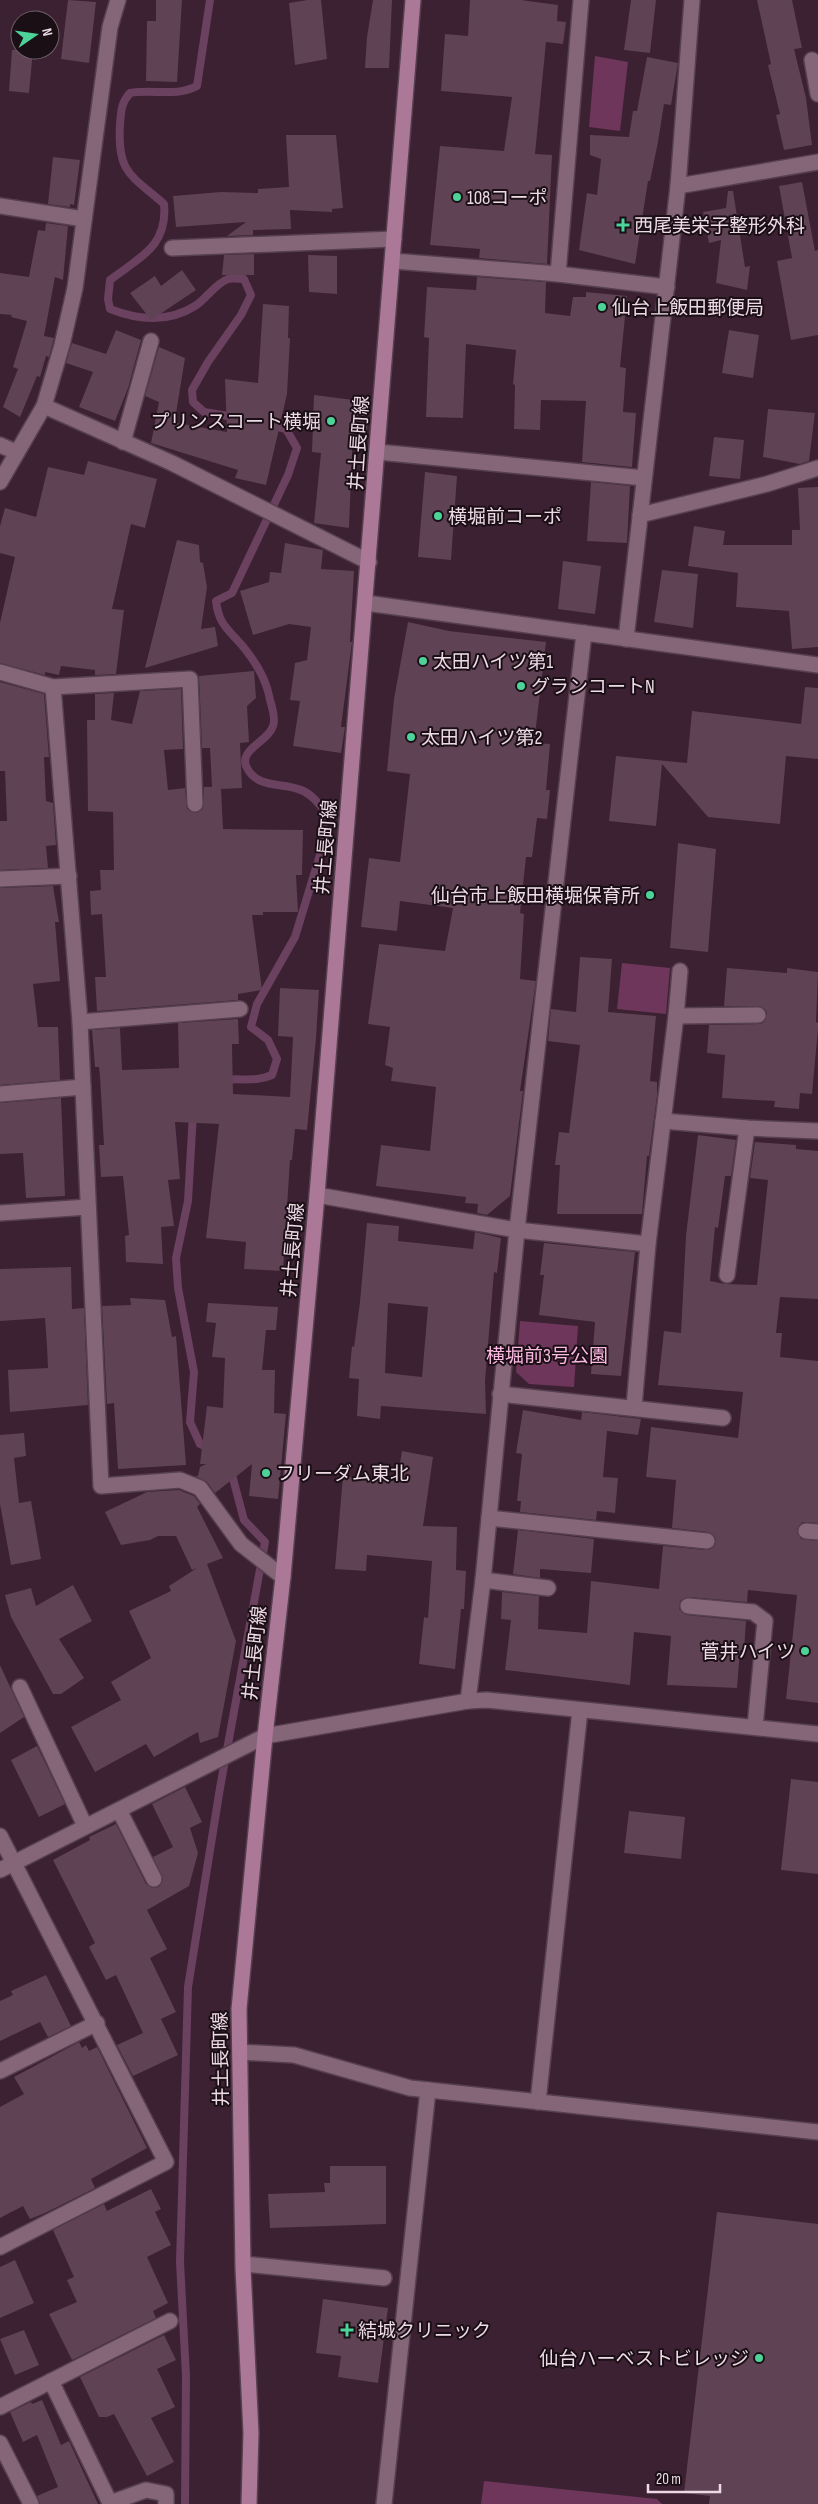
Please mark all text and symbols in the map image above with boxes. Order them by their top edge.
north arrow [10,10,60,60]
text: N [38,27,56,38]
place label: 108コーポ [467,187,547,210]
marker: 108コーポ [451,191,463,203]
place label: 西尾美栄子整形外科 [634,215,805,238]
marker: 西尾美栄子整形外科 [616,218,630,232]
place label: 仙台上飯田郵便局 [612,297,764,320]
marker: 仙台上飯田郵便局 [596,301,608,313]
street label: 井土長町線 [345,395,374,491]
place label: プリンスコート横堀 [150,411,321,434]
marker: プリンスコート横堀 [325,415,337,427]
place label: 横堀前コーポ [448,506,562,529]
marker: 横堀前コーポ [432,510,444,522]
place label: 太田ハイツ第1 [433,651,554,674]
marker: 太田ハイツ第1 [417,655,429,667]
place label: グランコートN [531,676,655,699]
marker: グランコートN [515,680,527,692]
place label: 太田ハイツ第2 [421,727,542,750]
marker: 太田ハイツ第2 [405,731,417,743]
street label: 井土長町線 [311,799,342,895]
place label: 仙台市上飯田横堀保育所 [431,885,640,908]
marker: 仙台市上飯田横堀保育所 [644,889,656,901]
street label: 井土長町線 [278,1202,309,1298]
park label: 横堀前3号公園 [486,1345,608,1368]
place label: フリーダム東北 [276,1463,409,1486]
marker: フリーダム東北 [260,1467,272,1479]
street label: 井土長町線 [239,1605,272,1702]
place label: 菅井ハイツ [700,1641,795,1664]
marker: 菅井ハイツ [799,1645,811,1657]
street label: 井土長町線 [209,2011,234,2107]
place label: 結城クリニック [358,2320,491,2343]
marker: 結城クリニック [340,2323,354,2337]
place label: 仙台ハーベストビレッジ [540,2348,749,2371]
marker: 仙台ハーベストビレッジ [753,2352,765,2364]
scale bar [648,2462,720,2494]
text: 20 m [656,2470,681,2489]

